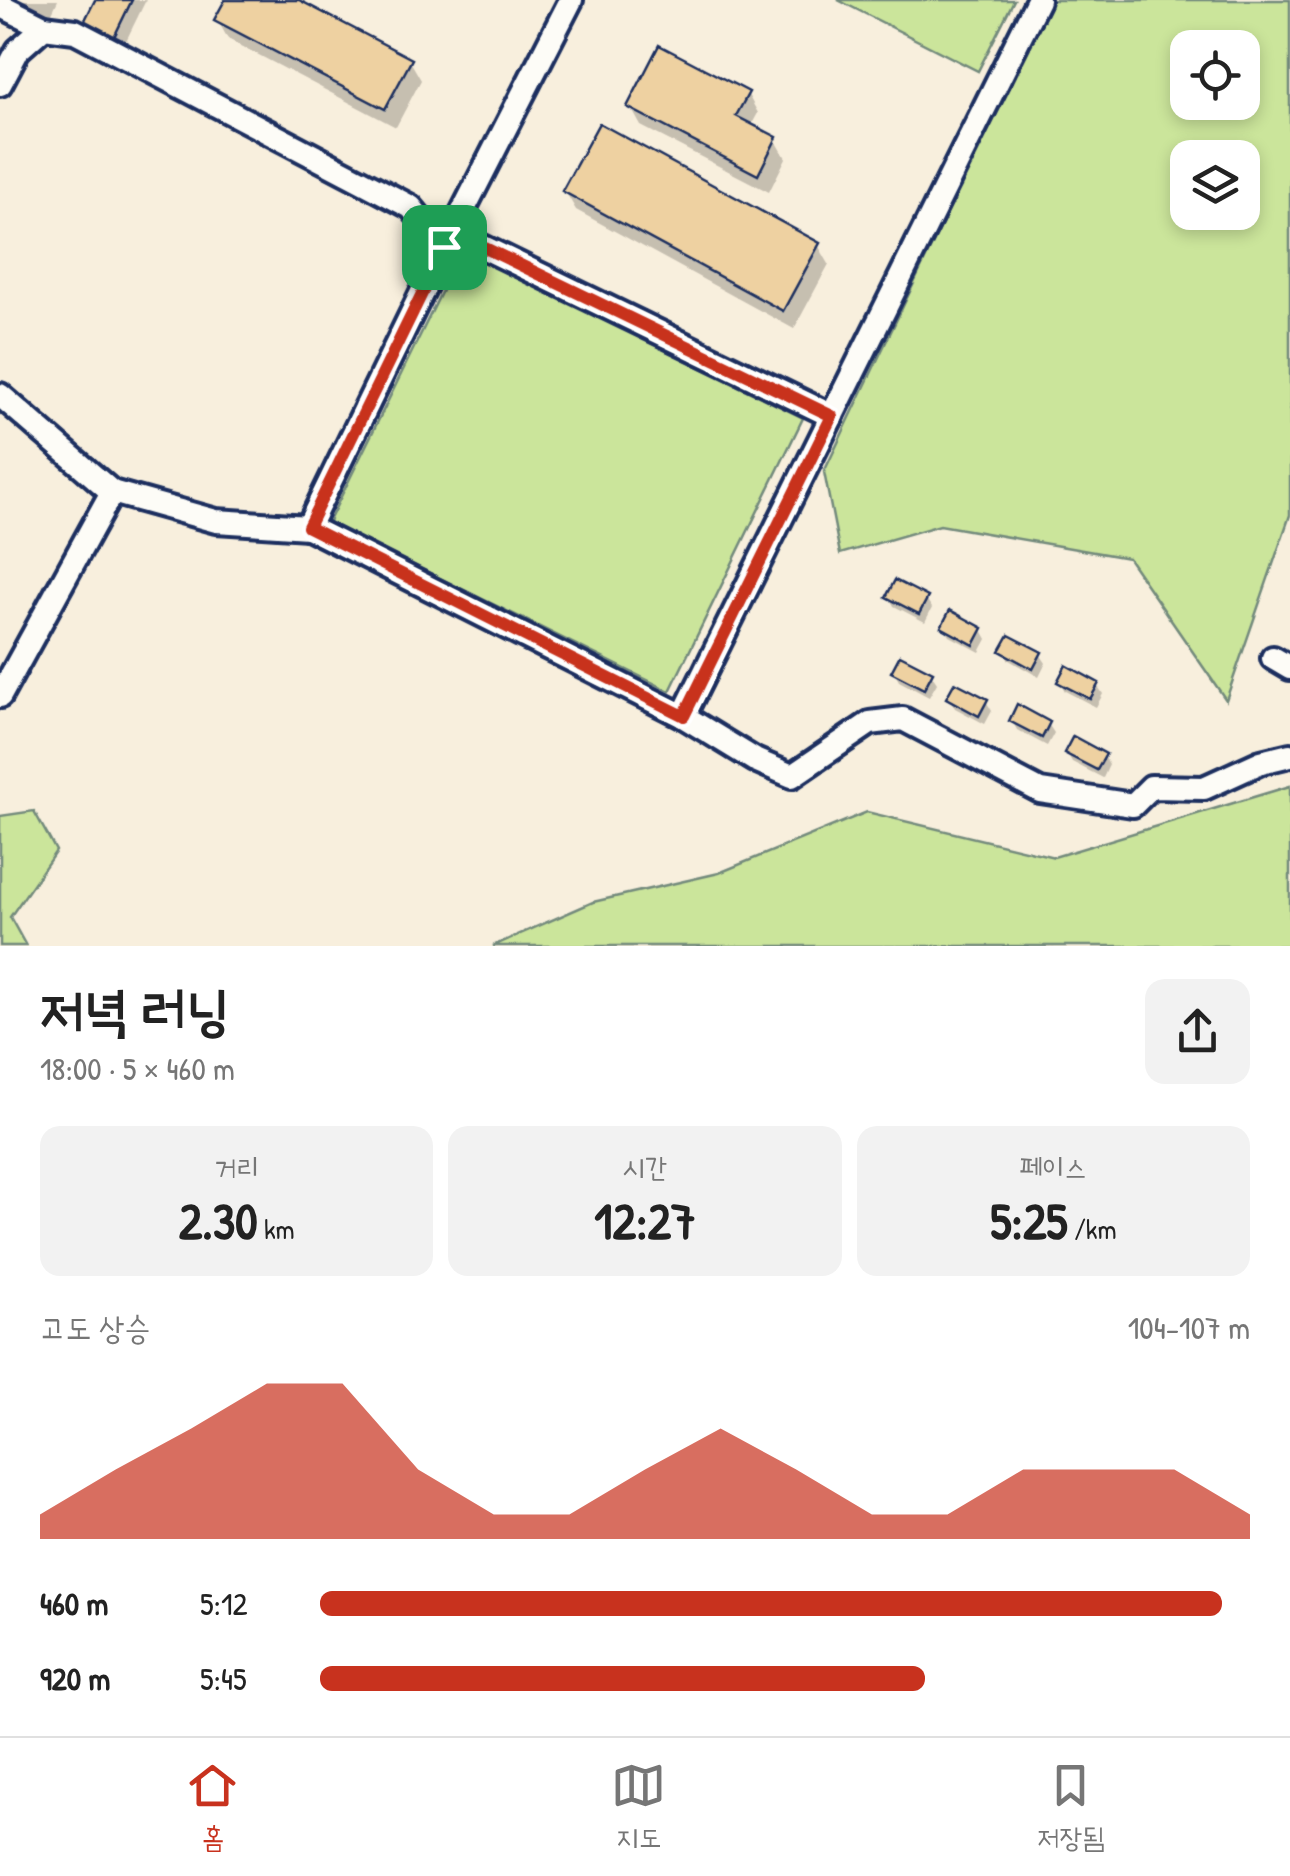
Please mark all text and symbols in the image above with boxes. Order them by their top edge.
map controls [1170,30,1260,230]
button: locate [1170,30,1260,120]
button: layers [1170,140,1260,230]
pin [402,205,487,290]
icon: arrive [417,220,472,275]
text: 저녁 러닝 [40,972,230,1046]
button: share [1145,979,1250,1084]
text: 18:00 · 5 × 460 m [40,1047,235,1090]
text: 거리 [214,1148,259,1186]
text: 시간 [622,1148,668,1186]
text: 페이스 [1020,1148,1087,1186]
text: 2.30 [179,1187,258,1255]
text: 12:27 [594,1187,696,1255]
text: 5:25 [990,1187,1068,1255]
text: km [258,1210,295,1248]
text: /km [1068,1210,1116,1248]
text: 고도 상승 [40,1306,150,1349]
text: 104–107 m [1128,1306,1250,1349]
text: 460 m [40,1582,108,1625]
text: 5:12 [200,1582,248,1625]
text: 920 m [40,1657,110,1700]
text: 5:45 [200,1657,247,1700]
tab: 홈 [185,1758,240,1857]
tab: 지도 [611,1758,666,1857]
tab: 저장됨 [1037,1758,1105,1857]

